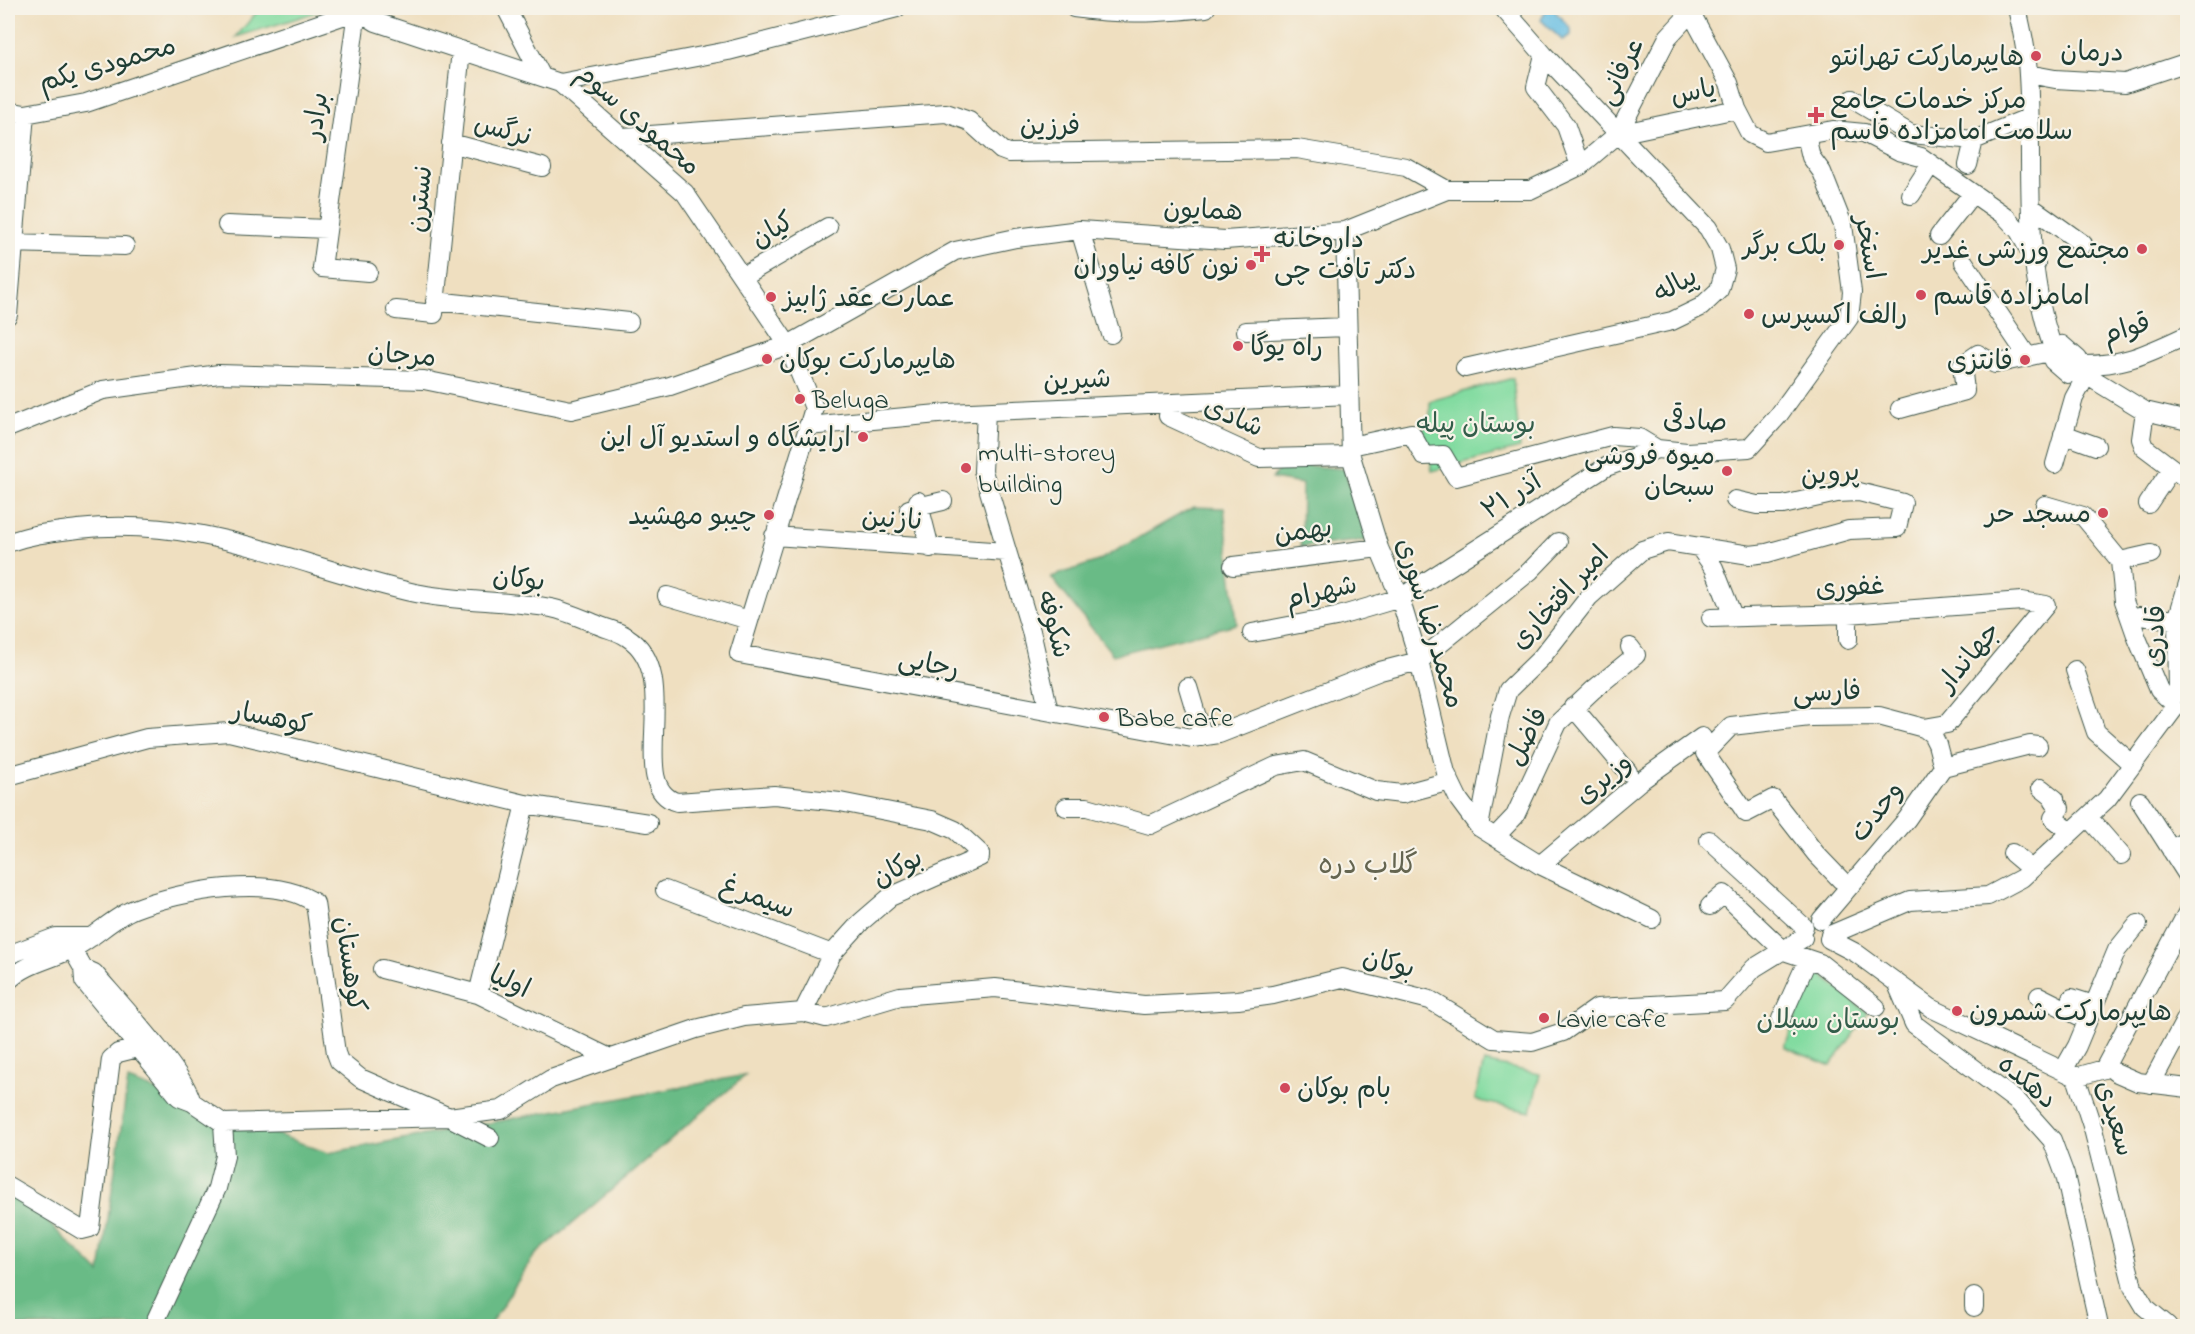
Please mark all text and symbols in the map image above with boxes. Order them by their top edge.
street label: محمودی یکم [35,27,181,104]
street label: عرفانی [1589,32,1656,113]
street label: درمان [2060,33,2124,74]
place label: هایپرمارکت تهرانتو [1829,39,2024,78]
marker: هایپرمارکت تهرانتو [2029,49,2043,63]
street label: محمودی سوم [566,56,708,186]
street label: یاس [1667,70,1720,117]
place label: مرکز خدمات جامع سلامت امامزاده قاسم [1830,82,2073,152]
street label: برادر [295,90,340,145]
street label: نرگس [469,105,535,158]
marker: مرکز خدمات جامع سلامت امامزاده قاسم [1807,106,1825,124]
street label: فرزین [1020,108,1080,147]
street label: نسترن [399,164,444,235]
street label: همایون [1162,191,1243,232]
street label: کیان [744,203,802,259]
street label: استخر [1842,210,1892,283]
place label: داروخانه دکتر تافت چی [1274,221,1416,291]
place label: بلک برگر [1741,228,1827,267]
place label: مجتمع ورزشی غدیر [1921,232,2130,271]
marker: بلک برگر [1832,238,1846,252]
marker: مجتمع ورزشی غدیر [2135,242,2149,256]
marker: داروخانه دکتر تافت چی [1255,247,1269,261]
place label: نون کافه نیاوران [1073,248,1239,287]
marker: نون کافه نیاوران [1244,258,1258,272]
street label: پیاله [1647,258,1705,314]
place label: امامزاده قاسم [1933,278,2090,317]
place label: عمارت عقد ژابیز [781,280,956,319]
marker: امامزاده قاسم [1914,288,1928,302]
marker: عمارت عقد ژابیز [764,290,778,304]
place label: رالف اکسپرس [1761,297,1908,336]
street label: قوام [2098,304,2156,356]
marker: رالف اکسپرس [1742,307,1756,321]
place label: راه یوگا [1250,329,1323,368]
street label: مرجان [366,334,438,379]
marker: راه یوگا [1231,339,1245,353]
place label: هایپرمارکت بوکان [779,342,956,381]
place label: فانتزی [1947,343,2013,382]
marker: هایپرمارکت بوکان [760,352,774,366]
marker: فانتزی [2018,353,2032,367]
street label: شیرین [1042,360,1112,403]
place label: Beluga [811,382,889,421]
street label: شادی [1197,388,1269,449]
marker: Beluga [793,392,807,406]
street label: صادقی [1662,401,1728,444]
park label: بوستان پیله [1416,406,1536,445]
place label: ارایشگاه و استدیو آل این [600,420,851,459]
marker: ارایشگاه و استدیو آل این [856,430,870,444]
place label: multi-storey building [978,435,1115,505]
place label: میوه فروشی سبحان [1584,438,1715,508]
street label: پروین [1799,453,1861,497]
marker: multi-storey building [959,461,973,475]
street label: ۲۱ آذر [1475,463,1551,531]
marker: میوه فروشی سبحان [1720,464,1734,478]
place label: مسجد حر [1983,496,2091,535]
place label: چیبو مهشید [628,498,757,537]
street label: نازنین [860,499,923,542]
marker: مسجد حر [2096,506,2110,520]
marker: چیبو مهشید [762,508,776,522]
street label: بهمن [1272,510,1335,555]
street label: محمدرضا سوری [1384,534,1473,714]
street label: امیر افتخاری [1502,538,1620,660]
street label: بوکان [490,558,547,603]
street label: شهرام [1282,566,1361,621]
street label: غفوری [1815,567,1886,610]
street label: شکوفه [1025,587,1080,663]
street label: قادری [2135,604,2178,669]
street label: جهاندار [1927,614,2011,703]
street label: رجایی [895,640,962,690]
street label: فارسی [1792,673,1862,714]
street label: کوهسار [226,692,315,746]
place label: Babe cafe [1115,700,1234,739]
street label: فاضل [1497,701,1560,773]
marker: Babe cafe [1097,710,1111,724]
street label: وزیری [1567,745,1642,815]
street label: وحدت [1842,774,1914,852]
street label: بوکان [866,840,931,899]
district label: گلاب دره [1318,846,1418,887]
street label: سیمرغ [714,866,800,930]
street label: کوهستان [322,914,375,1015]
street label: بوکان [1358,939,1419,990]
street label: اولیا [482,957,536,1010]
place label: هایپرمارکت شمرون [1969,994,2172,1033]
place label: Lavie cafe [1556,1001,1667,1040]
park label: بوستان سبلان [1756,1002,1900,1041]
marker: هایپرمارکت شمرون [1950,1004,1964,1018]
marker: Lavie cafe [1537,1011,1551,1025]
street label: دهکده [1988,1046,2065,1120]
place label: بام بوکان [1297,1071,1391,1110]
street label: سعیدی [2084,1076,2144,1162]
marker: بام بوکان [1278,1081,1292,1095]

